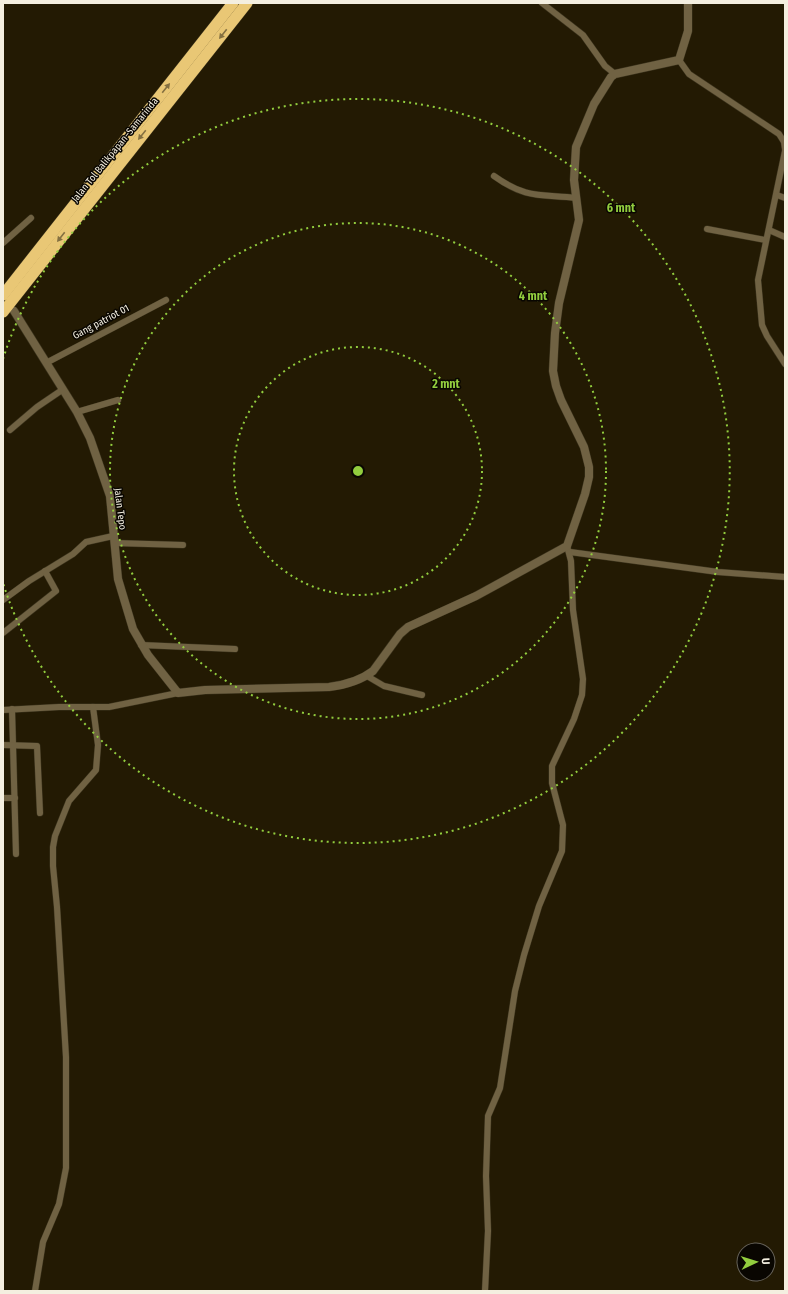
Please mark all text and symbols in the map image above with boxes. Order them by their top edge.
one-way arrow [219,28,227,39]
one-way arrow [162,83,170,94]
street label: Jalan Tol Balikpapan–Samarinda [69,95,161,205]
one-way arrow [137,130,146,141]
text: 6 mnt [607,201,636,215]
one-way arrow [56,232,65,243]
text: 4 mnt [519,289,548,303]
street label: Gang patriot 01 [71,302,131,342]
text: 2 mnt [431,377,461,391]
centre of rings [351,464,365,478]
street label: Jalan Tepo [111,487,129,531]
north arrow [736,1242,776,1282]
text: U [759,1258,772,1265]

